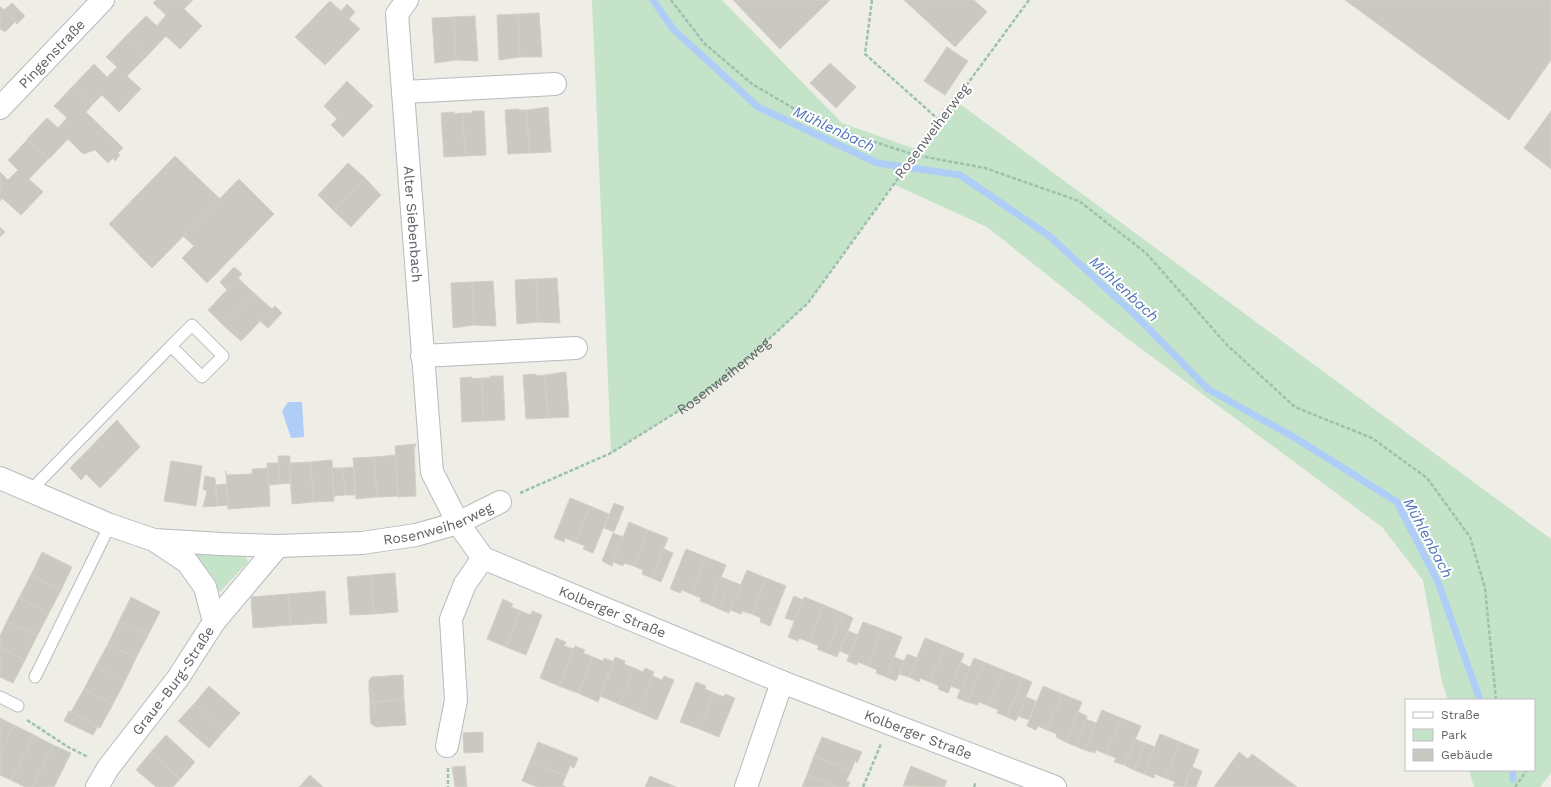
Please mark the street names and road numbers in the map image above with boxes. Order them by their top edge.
street label: Pingenstraße [15,16,88,91]
street label: Rosenweiherweg [891,80,973,181]
street label: Alter Siebenbach [401,165,425,283]
street label: Rosenweiherweg [674,334,774,418]
street label: Rosenweiherweg [382,499,496,548]
street label: Kolberger Straße [557,582,668,641]
street label: Graue-Burg-Straße [129,623,217,738]
street label: Kolberger Straße [862,706,974,762]

